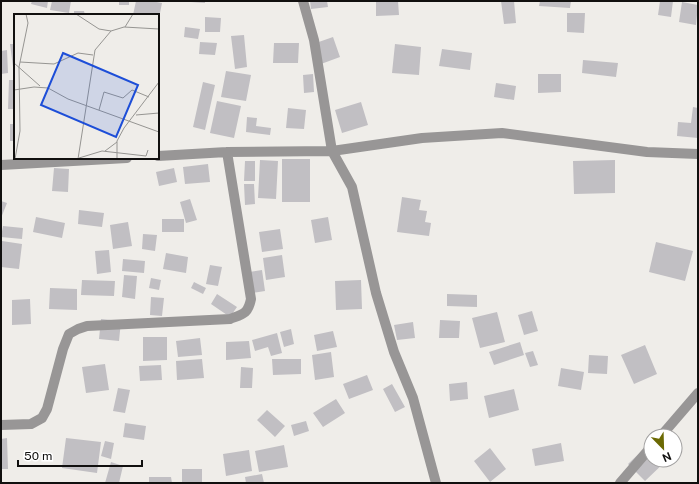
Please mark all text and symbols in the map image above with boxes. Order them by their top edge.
inset map [14,14,159,159]
north arrow [643,428,683,468]
scale bar [18,442,142,468]
text: 50 m [24,449,52,463]
text: N [661,450,673,464]

